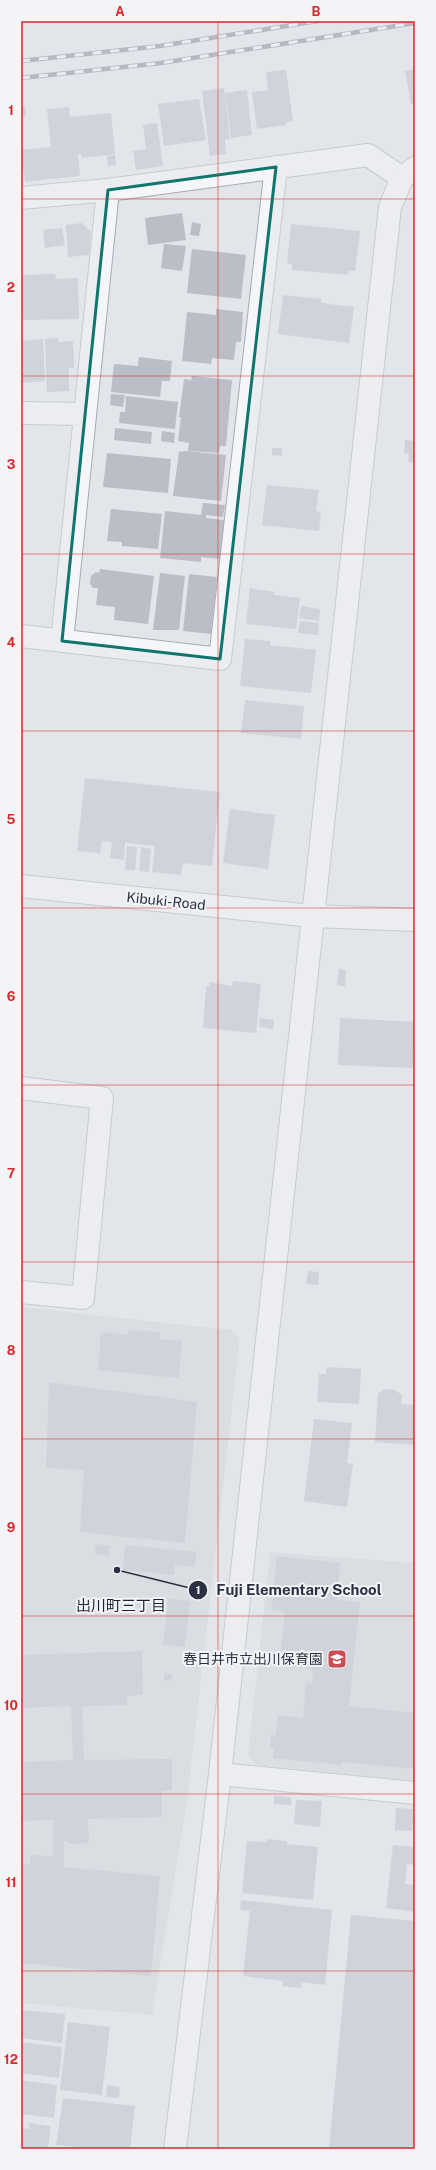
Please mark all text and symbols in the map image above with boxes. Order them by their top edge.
text: A [115,4,125,19]
text: B [312,4,321,19]
text: 1 [8,103,14,118]
text: 2 [7,280,15,295]
text: 3 [7,457,16,472]
text: 4 [7,635,16,650]
text: 5 [7,812,16,827]
street label: Kibuki-Road [126,889,206,913]
text: 6 [7,989,16,1004]
text: 7 [7,1166,15,1181]
text: 8 [7,1343,16,1358]
text: 9 [7,1520,15,1535]
callout: Fuji Elementary School [188,1577,389,1604]
text: Fuji Elementary School [216,1581,382,1598]
text: 1 [195,1583,201,1597]
district label: 出川町三丁目 [76,1597,166,1614]
school or university icon: 春日井市立出川保育園 [326,1648,348,1670]
place label: 春日井市立出川保育園 [183,1651,323,1667]
text: 10 [4,1698,18,1713]
text: 11 [5,1875,17,1890]
text: 12 [4,2052,18,2067]

